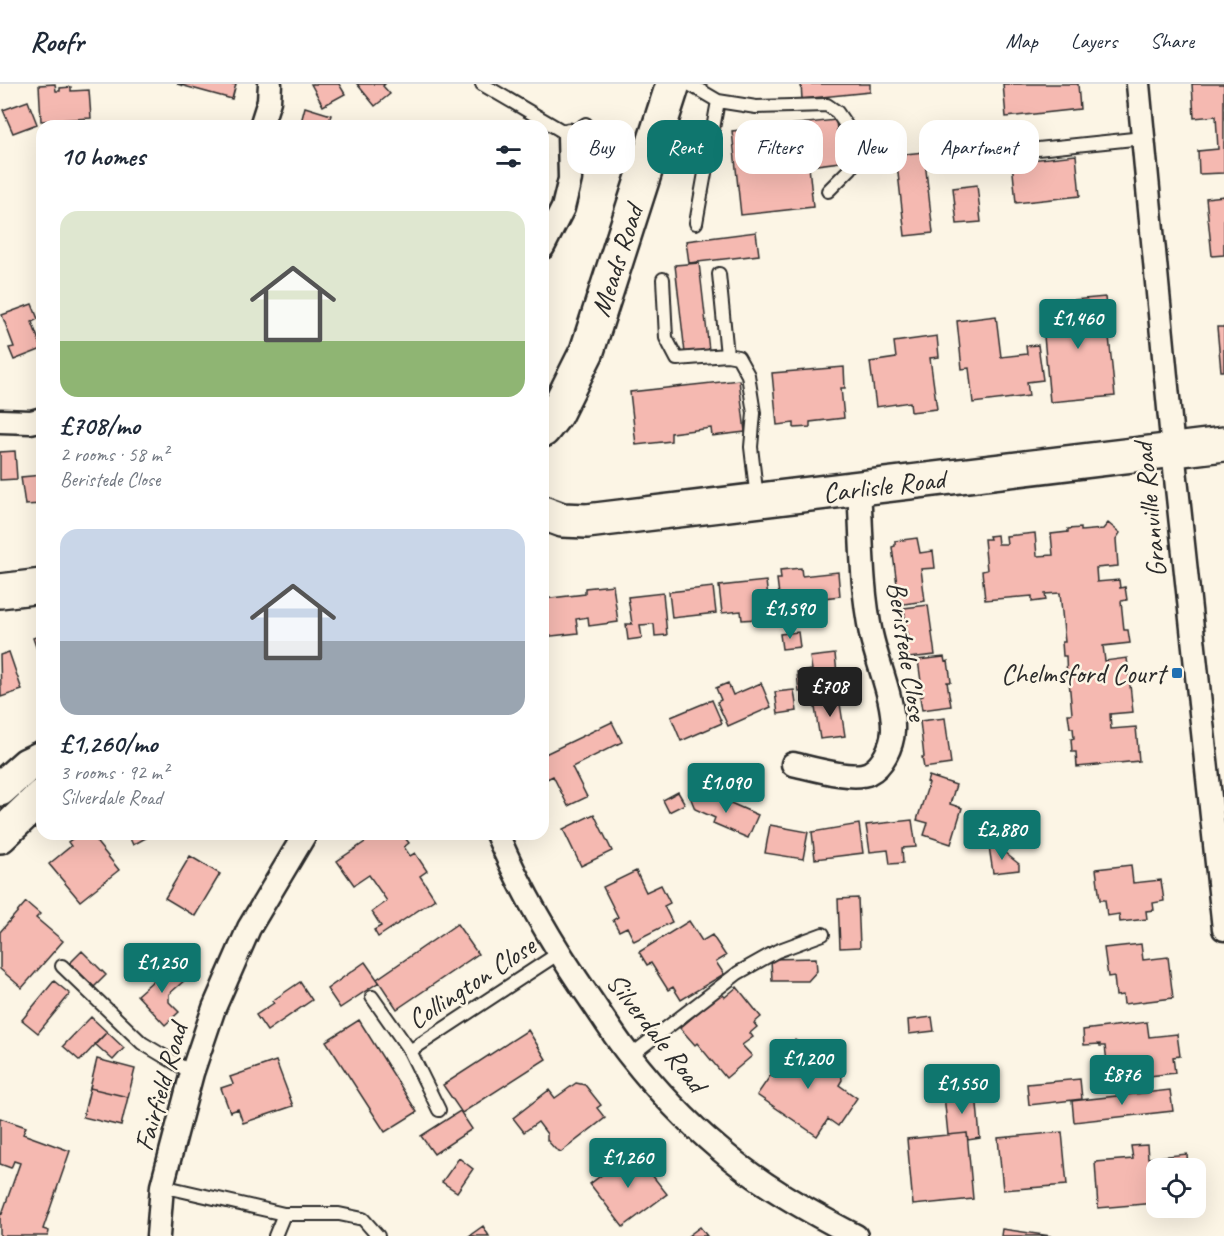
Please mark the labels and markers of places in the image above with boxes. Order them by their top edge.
pin: £1,460 [1029,299,1127,350]
pin: £1,590 [741,589,839,640]
place label: Chelmsford Court [1001,656,1169,691]
marker: Chelmsford Court [1170,666,1184,680]
pin: £708 [794,667,866,718]
pin: £1,090 [677,763,775,814]
pin: £2,880 [953,810,1051,861]
pin: £1,250 [113,943,211,994]
pin: £1,200 [759,1039,857,1090]
pin: £876 [1086,1055,1158,1106]
pin: £1,550 [913,1064,1011,1115]
pin: £1,260 [579,1138,677,1189]

